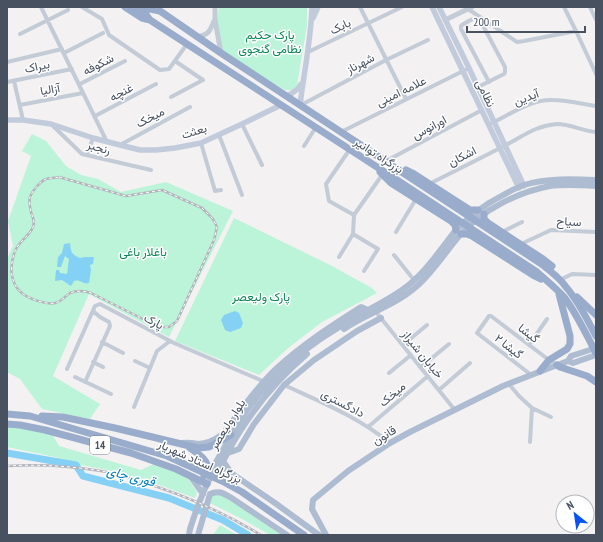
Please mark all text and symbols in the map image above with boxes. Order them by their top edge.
scale bar [467,8,585,34]
text: 200 m [473,14,500,29]
street label: بابک [327,15,353,37]
park label: پارک حکیم نظامی گنجوی [239,27,301,57]
street label: شهرناز [342,49,377,78]
street label: شکوفه [80,50,116,79]
street label: بیراک [23,56,51,77]
street label: علامه امینی [373,72,429,110]
street label: نظامی [472,77,499,110]
street label: آزالیا [39,80,62,99]
street label: غنچه [107,80,136,105]
street label: آیدین [511,85,542,109]
street label: میخک [133,103,167,131]
street label: اورانوس [409,112,449,143]
street label: بعثت [179,120,209,142]
street label: بزرگراه توانیر [350,133,406,177]
street label: رنجبر [84,136,112,158]
street label: اشکان [445,143,479,169]
street label: سیاح [556,213,582,231]
park label: باغلار باغی [119,244,167,260]
park label: پارک ولیعصر [231,289,290,305]
street label: پارک [141,310,167,333]
street label: گیشا [515,320,543,346]
street label: خیابان شیراز [398,326,447,382]
street label: گیشا ۲ [492,330,526,362]
street label: میخک [376,379,408,409]
street label: دادگستری [318,386,368,421]
street label: بلوار ولیعصر [205,396,249,454]
street label: قانون [369,422,399,449]
street label: بزرگراه استاد شهریار [154,435,244,487]
road number: 14 [90,436,110,454]
water label: قوری چای [105,462,158,491]
north arrow [555,494,595,534]
text: N [564,498,576,513]

